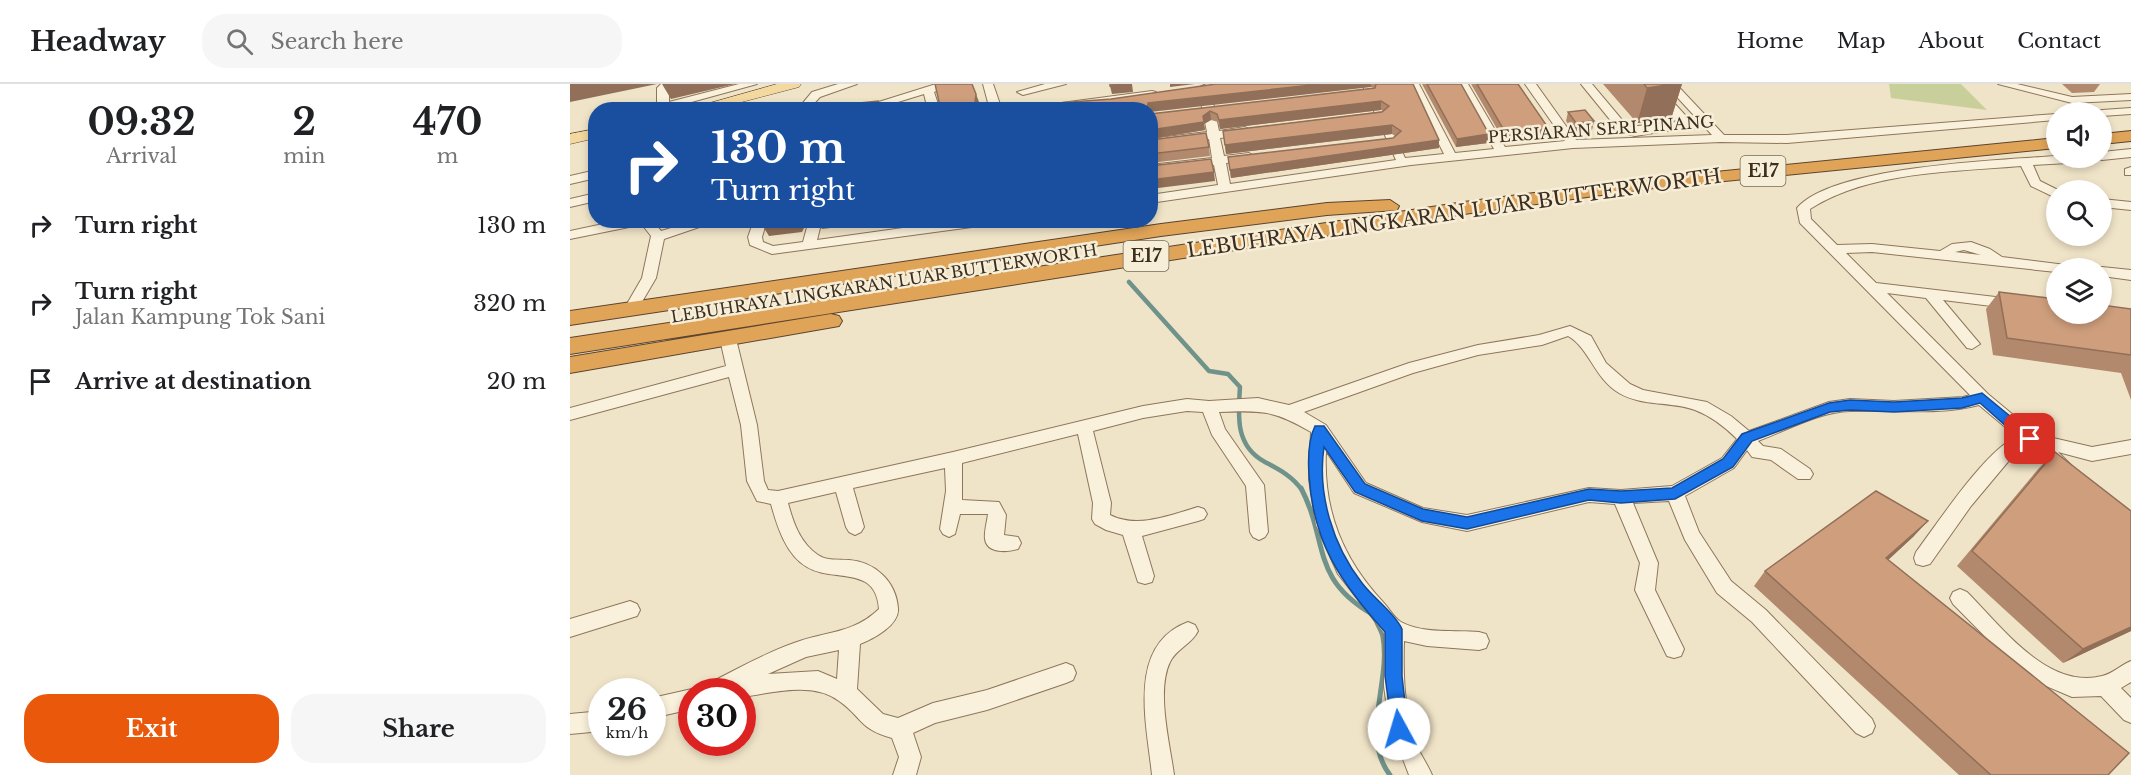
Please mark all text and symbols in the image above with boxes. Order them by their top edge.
search box [202,14,622,68]
text: Headway [30,24,166,59]
icon: search [223,25,256,58]
text: Search here [271,28,404,55]
text: Home [1737,28,1804,54]
text: Map [1837,28,1885,54]
text: About [1918,28,1984,54]
text: Contact [2017,28,2101,54]
text: 09:32 [88,100,196,145]
text: 2 [292,100,316,145]
text: 470 [413,100,482,145]
map controls [2046,102,2112,324]
button: sound [2046,102,2112,168]
street label: PERSIARAN SERI PINANG [1487,111,1715,147]
text: 130 m [711,122,845,174]
icon: right [612,126,690,204]
text: Arrival [106,144,177,168]
text: min [283,144,325,168]
text: m [437,144,458,168]
road number: E17 [1740,156,1786,186]
street label: LEBUHRAYA LINGKARAN LUAR BUTTERWORTH [1185,164,1723,262]
text: Turn right [711,174,855,207]
button: search [2046,180,2112,246]
icon: right [24,209,57,242]
text: Turn right [75,212,197,239]
text: 130 m [477,212,546,239]
street label: LEBUHRAYA LINGKARAN LUAR BUTTERWORTH [669,239,1099,327]
road number: E17 [1124,241,1168,271]
button: layers [2046,258,2112,324]
text: Turn right [75,278,197,305]
icon: right [24,287,57,320]
text: 320 m [473,290,546,317]
text: Jalan Kampung Tok Sani [75,305,325,329]
icon: arrive [24,365,57,398]
text: Arrive at destination [75,368,312,395]
text: 20 m [487,368,546,395]
pin [2004,413,2055,464]
icon: arrive [2013,422,2046,455]
speed limit sign: 30 [678,678,756,756]
text: 26 [607,691,647,728]
button: Exit [24,694,279,763]
button: Share [291,694,546,763]
position arrow [1367,697,1431,761]
text: km/h [606,723,648,742]

